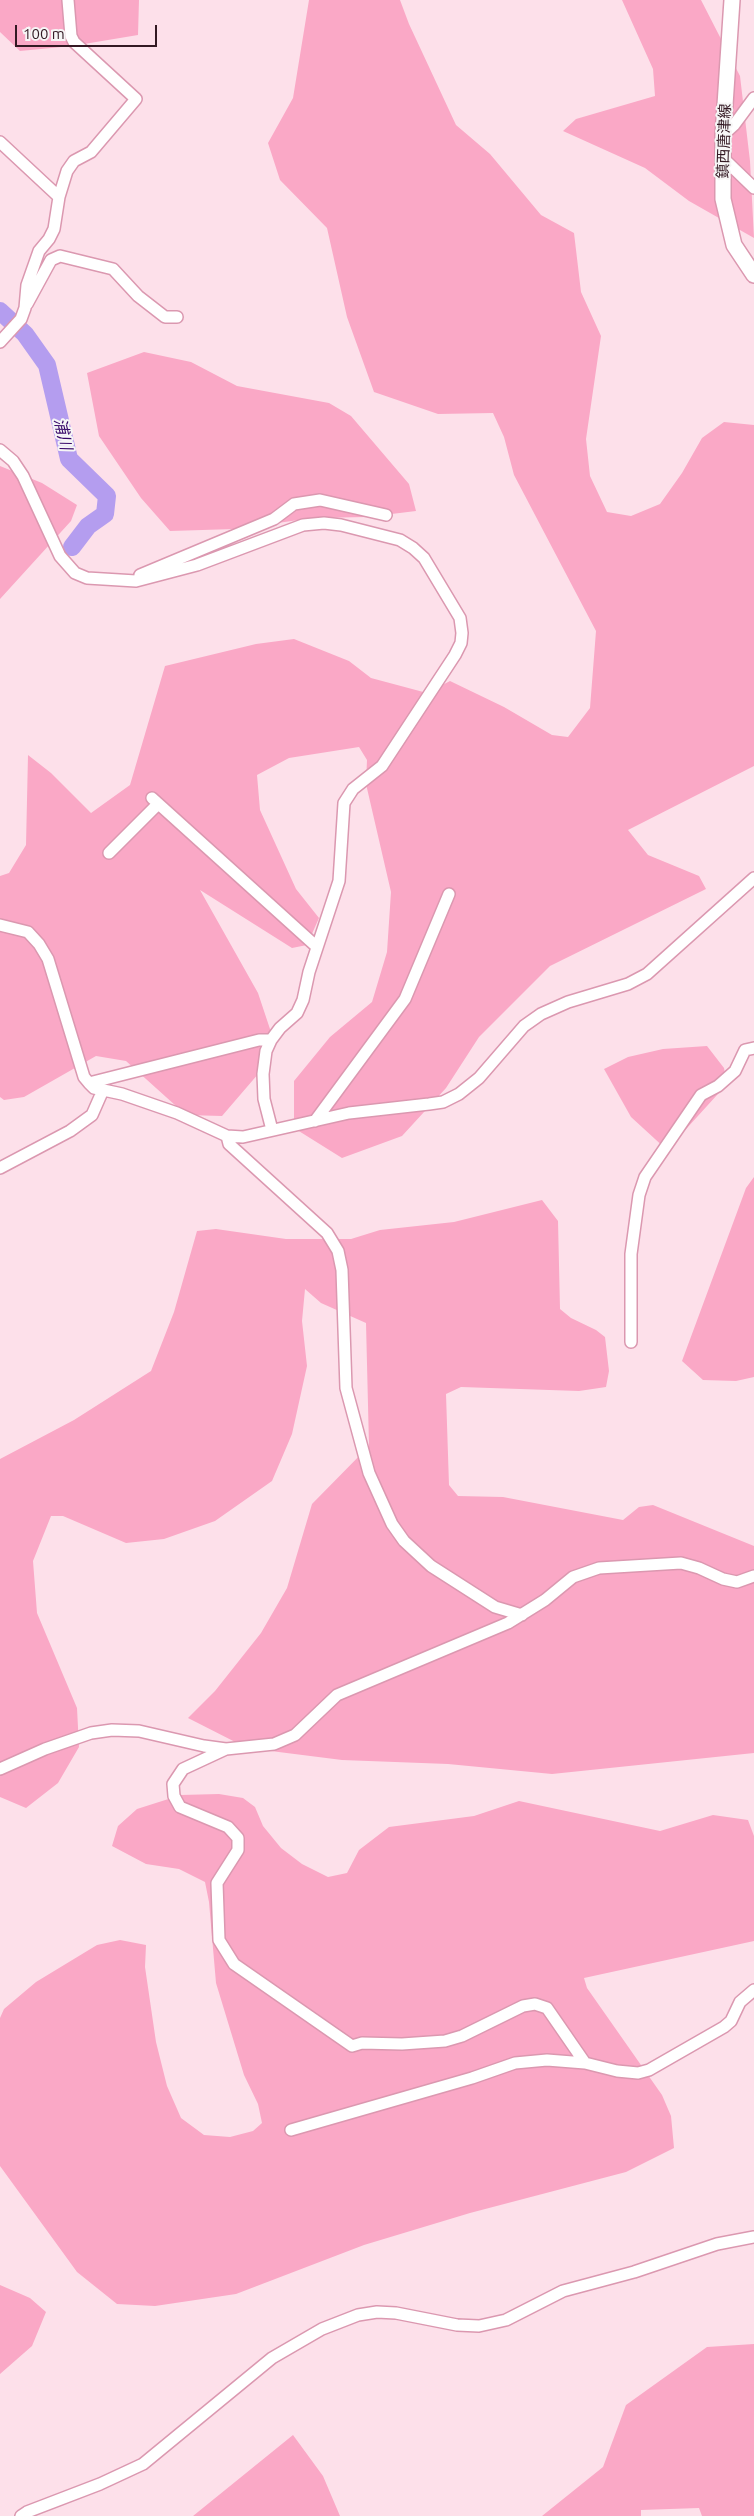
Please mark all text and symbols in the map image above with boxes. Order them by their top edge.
scale bar [18,15,160,47]
text: 100 m [23,25,65,42]
street label: 鎮西唐津線 [714,103,734,179]
water label: 浦川 [50,416,76,452]

